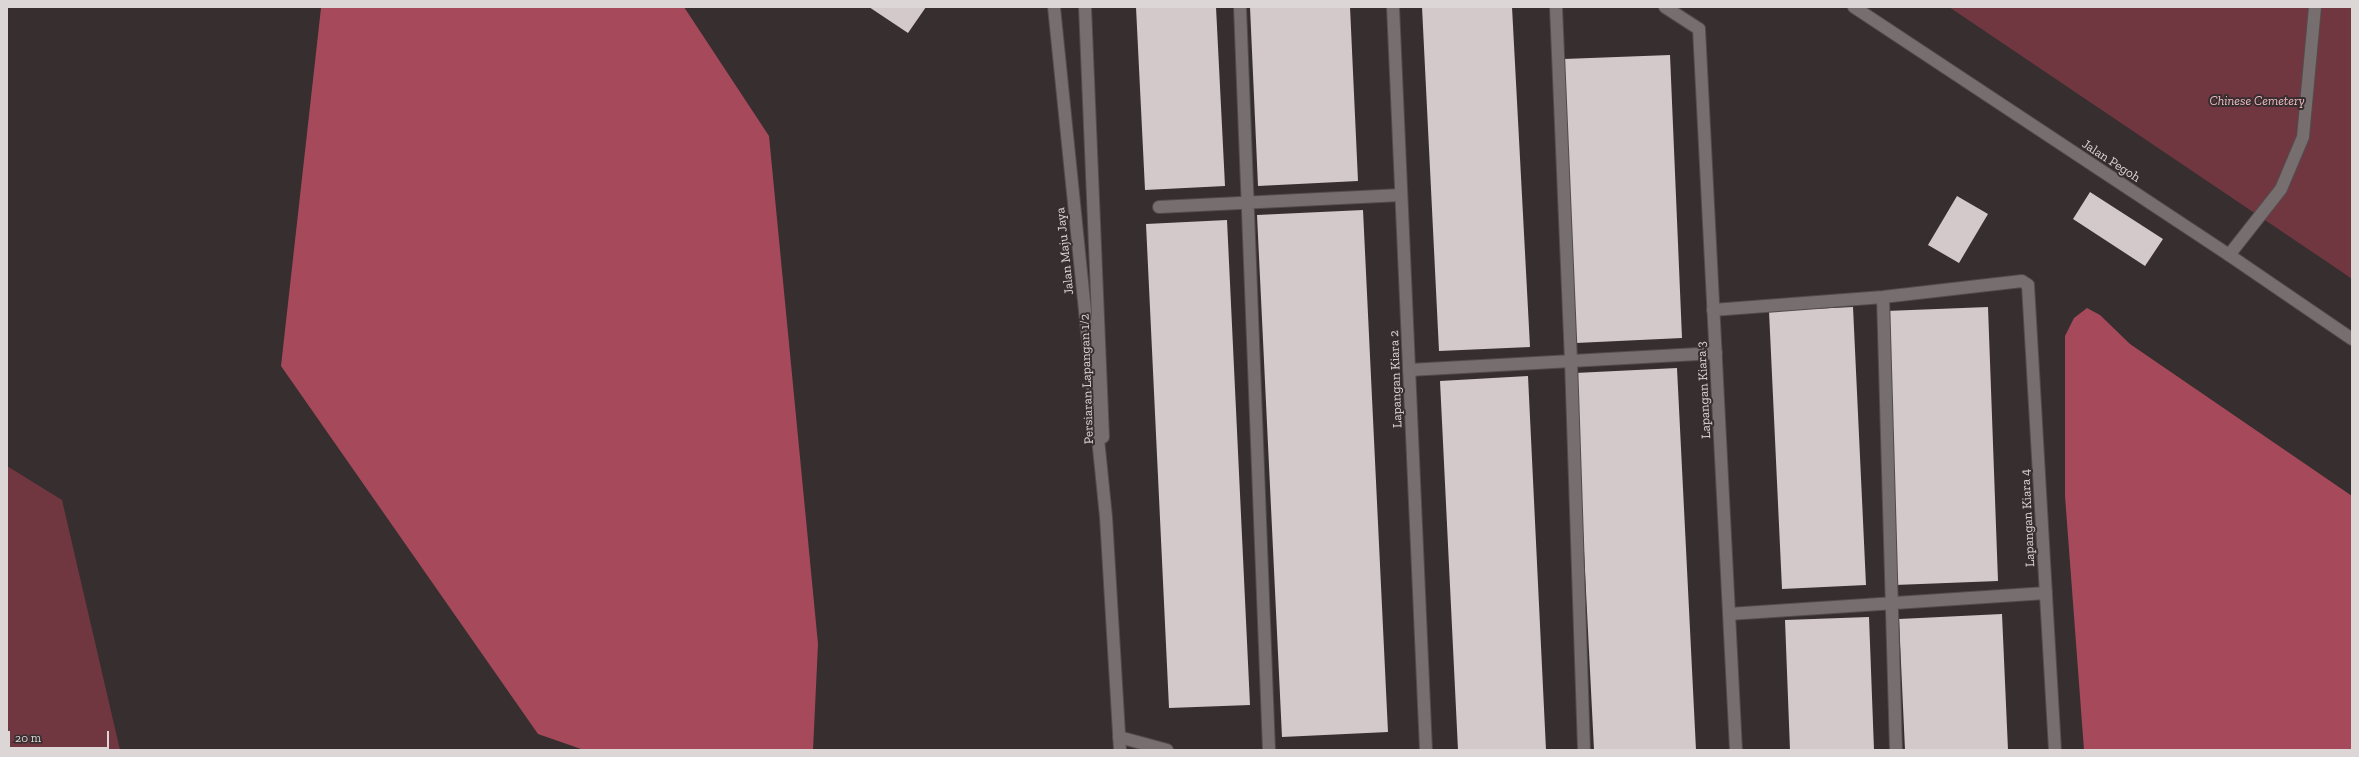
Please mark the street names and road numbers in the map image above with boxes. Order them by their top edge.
street label: Jalan Pegoh [2079,136,2143,186]
street label: Jalan Maju Jaya [1053,207,1077,295]
street label: Persiaran Lapangan 1/2 [1077,314,1097,444]
street label: Lapangan Kiara 2 [1386,330,1406,428]
street label: Lapangan Kiara 3 [1694,341,1714,439]
street label: Lapangan Kiara 4 [2018,469,2038,567]

